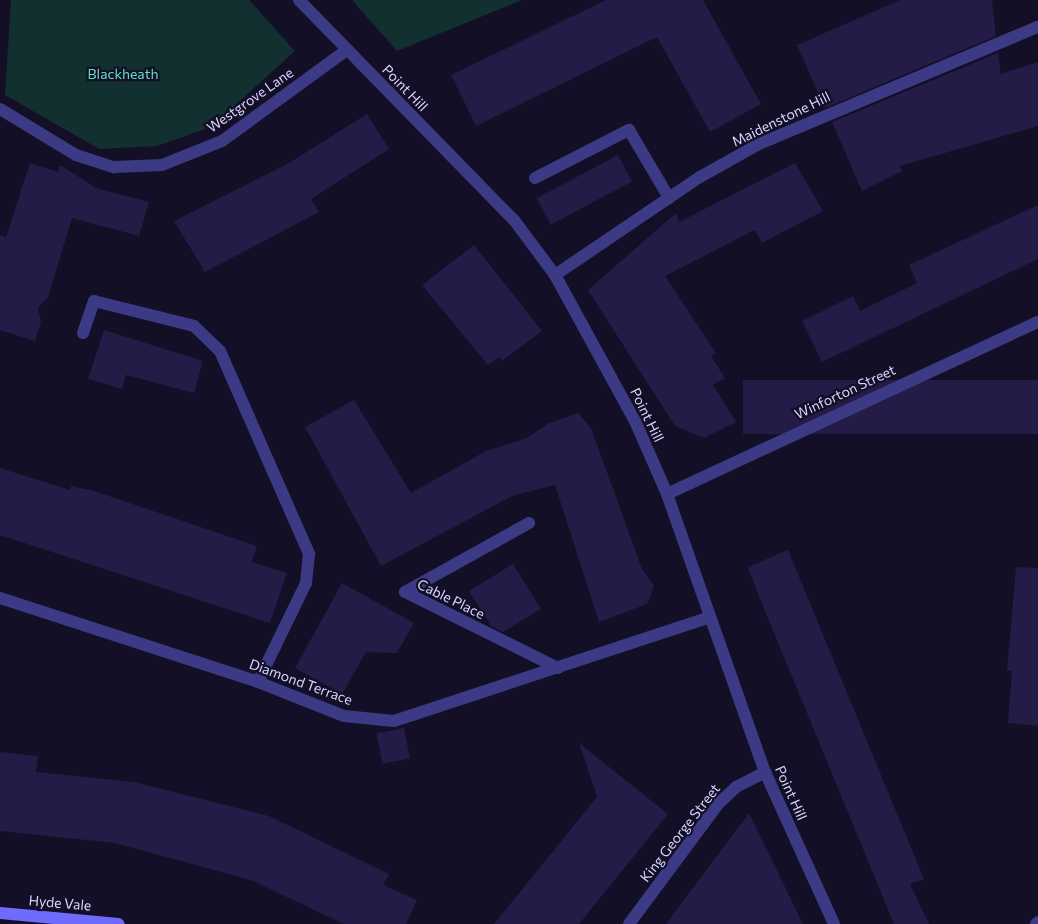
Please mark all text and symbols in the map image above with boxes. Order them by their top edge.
street label: Point Hill [379,61,431,115]
street label: Westgrove Lane [204,64,296,136]
park label: Blackheath [88,66,158,82]
street label: Maidenstone Hill [729,88,833,150]
street label: Winforton Street [792,361,898,423]
street label: Point Hill [627,385,667,445]
street label: Cable Place [415,575,487,623]
street label: Diamond Terrace [247,656,355,708]
street label: Point Hill [771,763,811,823]
street label: King George Street [636,781,724,885]
street label: Hyde Vale [28,892,92,914]

